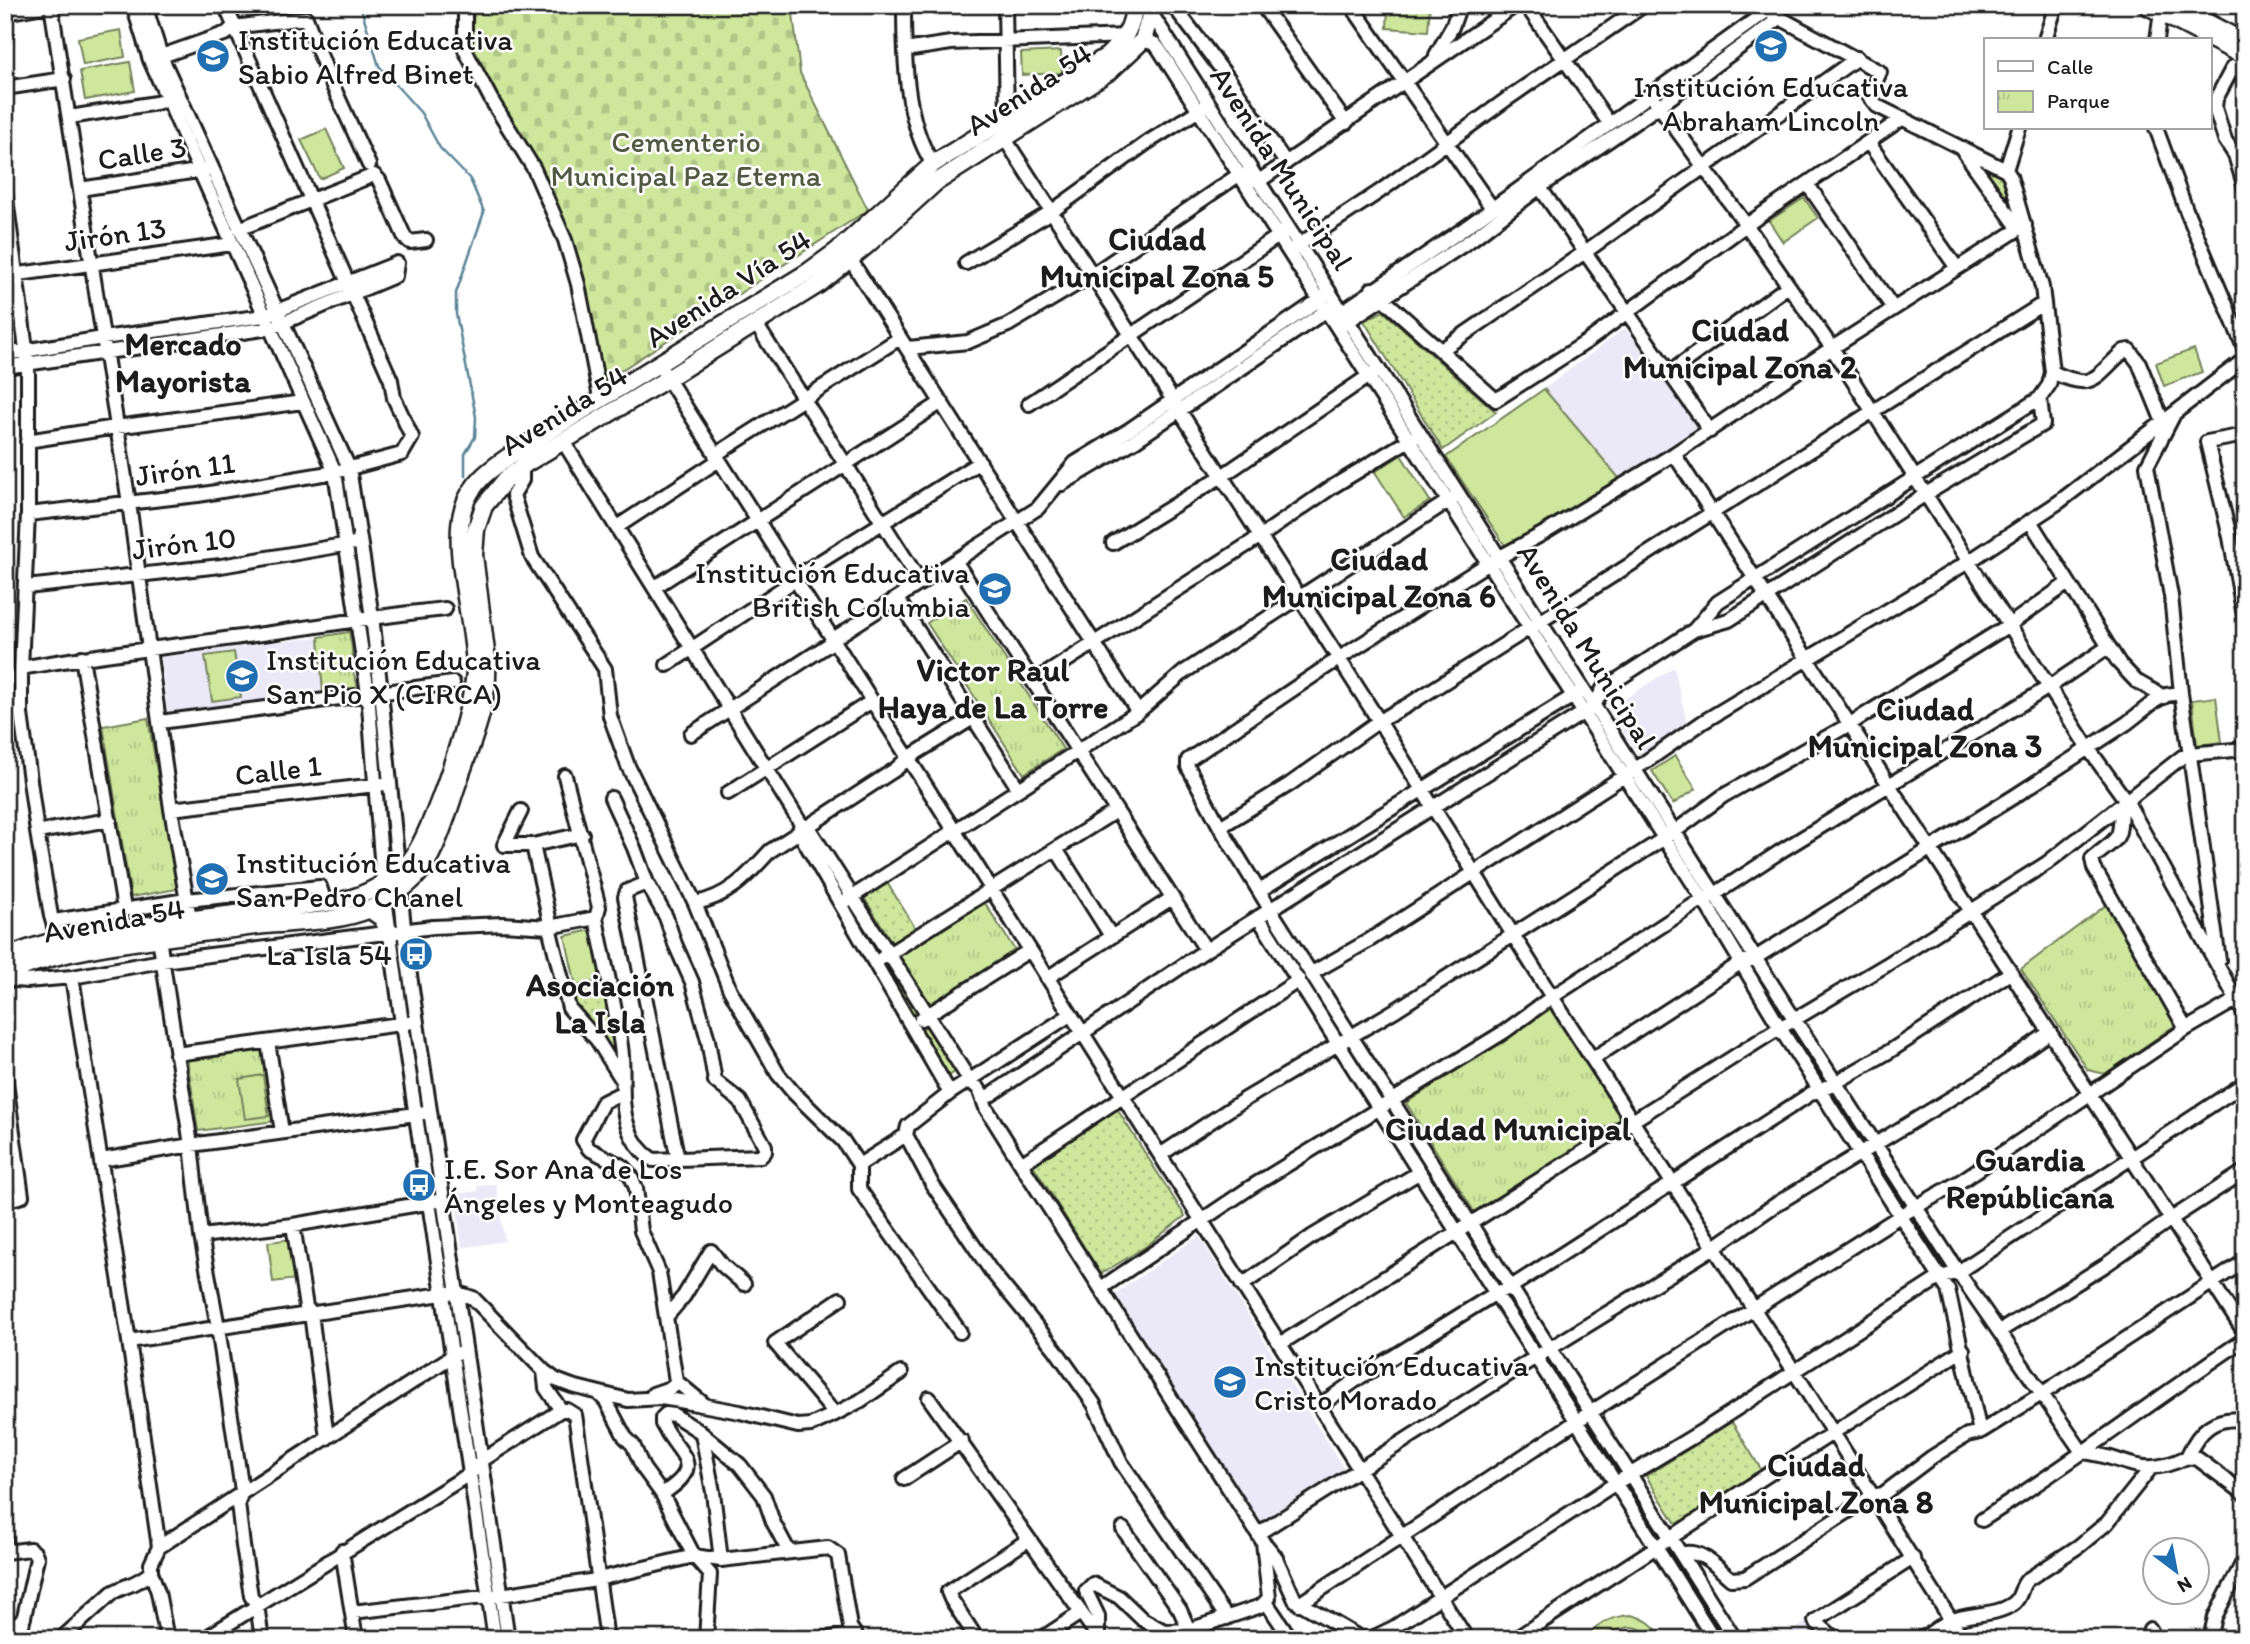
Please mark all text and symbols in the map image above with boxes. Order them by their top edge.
place label: Institución Educativa Sabio Alfred Binet [238,21,513,92]
school or university icon: Institución Educativa Abraham Lincoln [1752,27,1790,65]
street label: Avenida 54 [959,35,1099,143]
school or university icon: Institución Educativa Sabio Alfred Binet [194,37,232,75]
legend [1984,38,2212,130]
text: Calle [2047,54,2093,79]
street label: Avenida Municipal [1202,59,1362,277]
place label: Institución Educativa Abraham Lincoln [1634,68,1909,139]
text: Parque [2047,88,2110,113]
park label: Cementerio Municipal Paz Eterna [551,123,822,194]
street label: Calle 3 [95,128,189,178]
street label: Jirón 13 [62,209,168,259]
district label: Ciudad Municipal Zona 5 [1040,220,1274,295]
street label: Avenida Vía 54 [638,221,818,355]
district label: Ciudad Municipal Zona 2 [1623,311,1857,386]
district label: Mercado Mayorista [115,325,251,400]
street label: Avenida 54 [494,356,634,464]
street label: Jirón 11 [133,444,237,494]
street label: Jirón 10 [130,518,238,568]
street label: Avenida Municipal [1509,536,1665,756]
district label: Ciudad Municipal Zona 6 [1262,540,1496,615]
place label: Institución Educativa British Columbia [695,554,970,625]
school or university icon: Institución Educativa British Columbia [976,570,1014,608]
place label: Institución Educativa San Pio X (CIRCA) [266,641,541,712]
district label: Victor Raul Haya de La Torre [878,651,1108,726]
school or university icon: Institución Educativa San Pio X (CIRCA) [223,657,261,695]
district label: Ciudad Municipal Zona 3 [1808,690,2042,765]
street label: Calle 1 [233,746,323,794]
place label: Institución Educativa San Pedro Chanel [236,844,511,915]
school or university icon: Institución Educativa San Pedro Chanel [193,860,231,898]
street label: Avenida 54 [40,889,188,951]
bus stop icon: La Isla 54 [397,935,435,973]
place label: La Isla 54 [266,936,392,973]
district label: Asociación La Isla [525,966,675,1041]
district label: Ciudad Municipal [1385,1109,1632,1148]
district label: Guardia Repúblicana [1946,1141,2114,1216]
place label: I.E. Sor Ana de Los Ángeles y Monteagudo [444,1150,733,1221]
bus stop icon: I.E. Sor Ana de Los Ángeles y Monteagudo [400,1166,438,1204]
place label: Institución Educativa Cristo Morado [1254,1347,1529,1418]
school or university icon: Institución Educativa Cristo Morado [1211,1363,1249,1401]
district label: Ciudad Municipal Zona 8 [1699,1446,1934,1521]
north arrow [2142,1536,2212,1606]
text: N [2173,1572,2196,1598]

